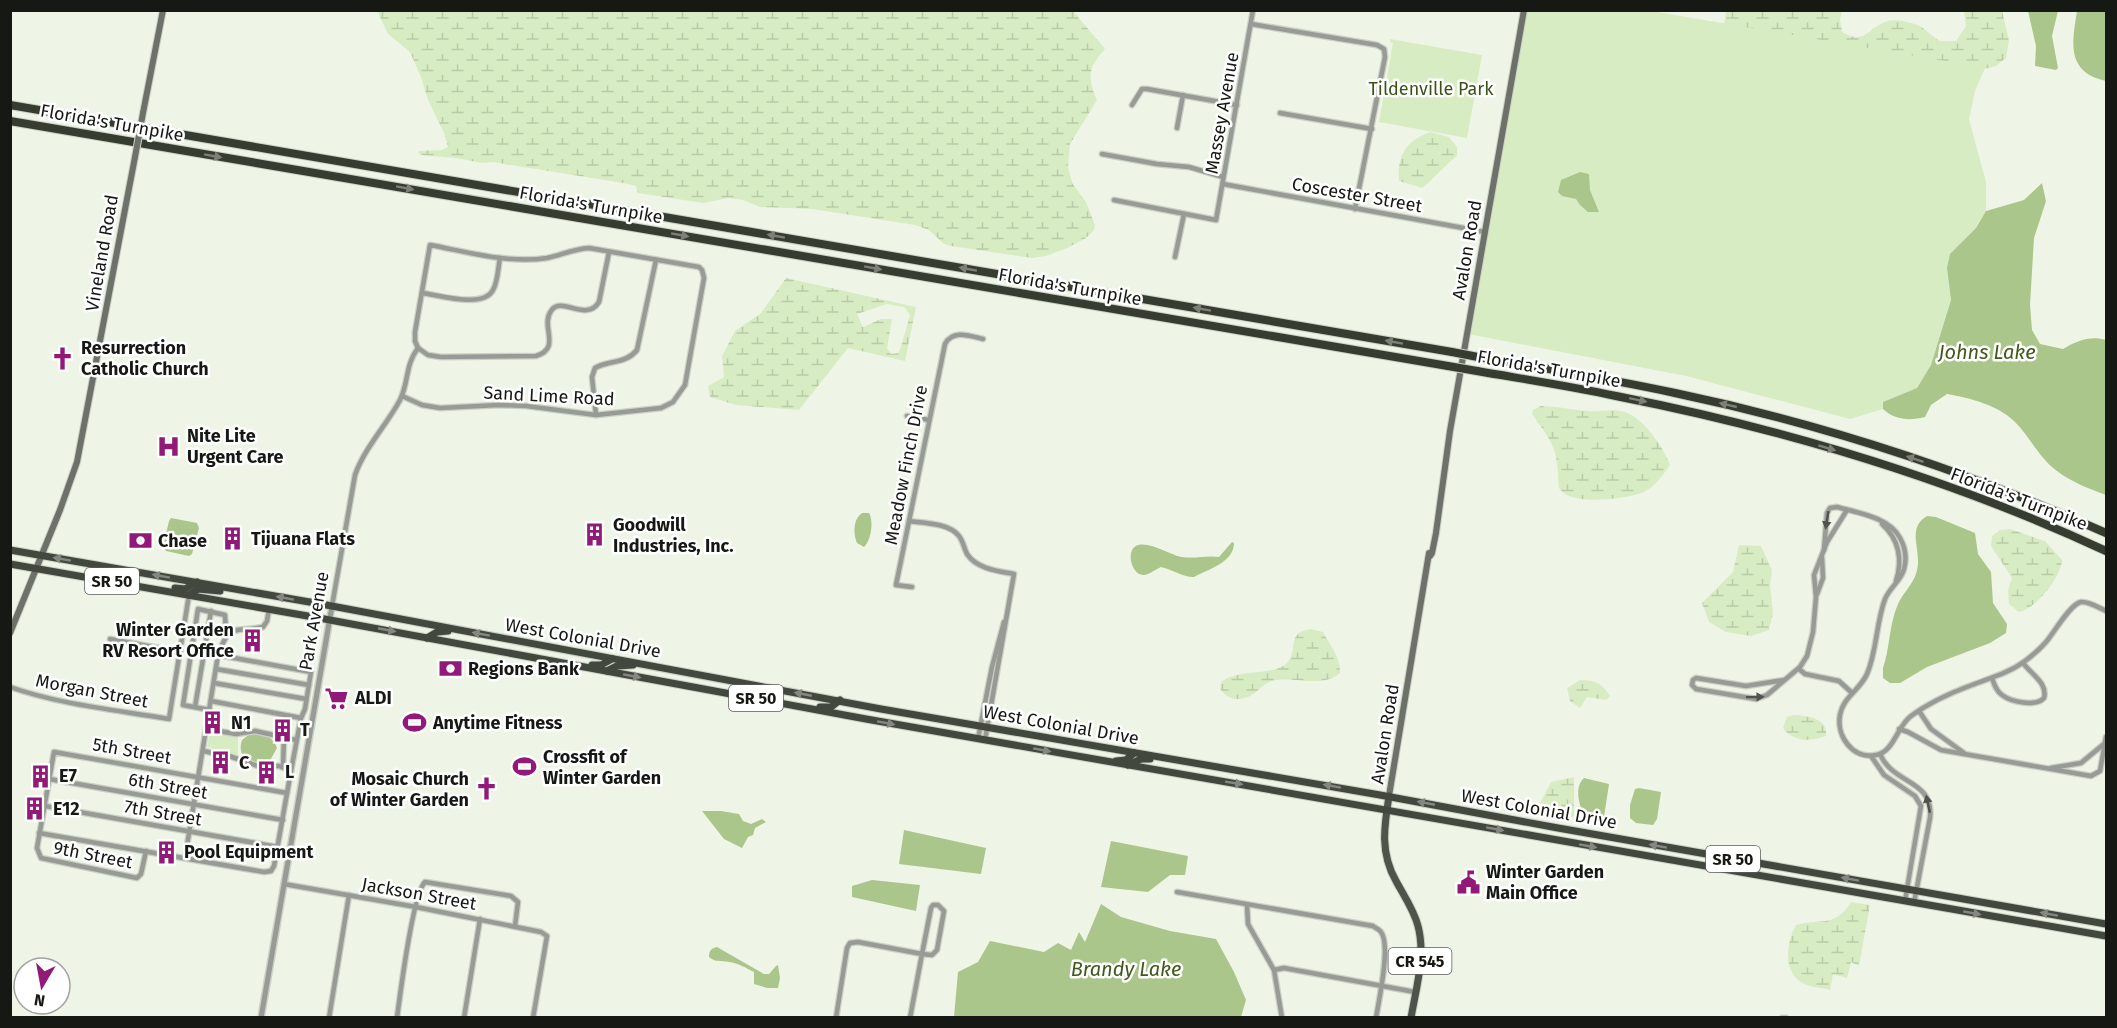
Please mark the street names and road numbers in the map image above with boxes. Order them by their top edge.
street label: Massey Avenue [1200,50,1244,176]
street label: Florida's Turnpike [39,100,185,146]
street label: Coscester Street [1290,173,1424,217]
street label: Florida's Turnpike [518,182,664,228]
street label: Vineland Road [81,193,123,313]
street label: Avalon Road [1447,198,1487,302]
street label: Florida's Turnpike [997,264,1143,310]
street label: Florida's Turnpike [1476,346,1622,392]
street label: Sand Lime Road [483,382,615,410]
street label: Meadow Finch Drive [880,383,932,547]
street label: Florida's Turnpike [1947,463,2091,535]
road number: SR 50 [85,568,139,594]
street label: Park Avenue [294,570,334,672]
street label: West Colonial Drive [503,613,663,663]
street label: Morgan Street [34,669,151,713]
street label: Avalon Road [1366,682,1404,786]
road number: SR 50 [729,685,783,711]
street label: West Colonial Drive [981,700,1141,750]
street label: 5th Street [91,733,174,769]
street label: 6th Street [127,768,210,804]
street label: West Colonial Drive [1459,784,1619,834]
street label: 7th Street [122,795,204,831]
street label: 9th Street [52,837,135,874]
road number: SR 50 [1706,846,1760,872]
street label: Jackson Street [360,873,479,915]
road number: CR 545 [1388,948,1452,974]

